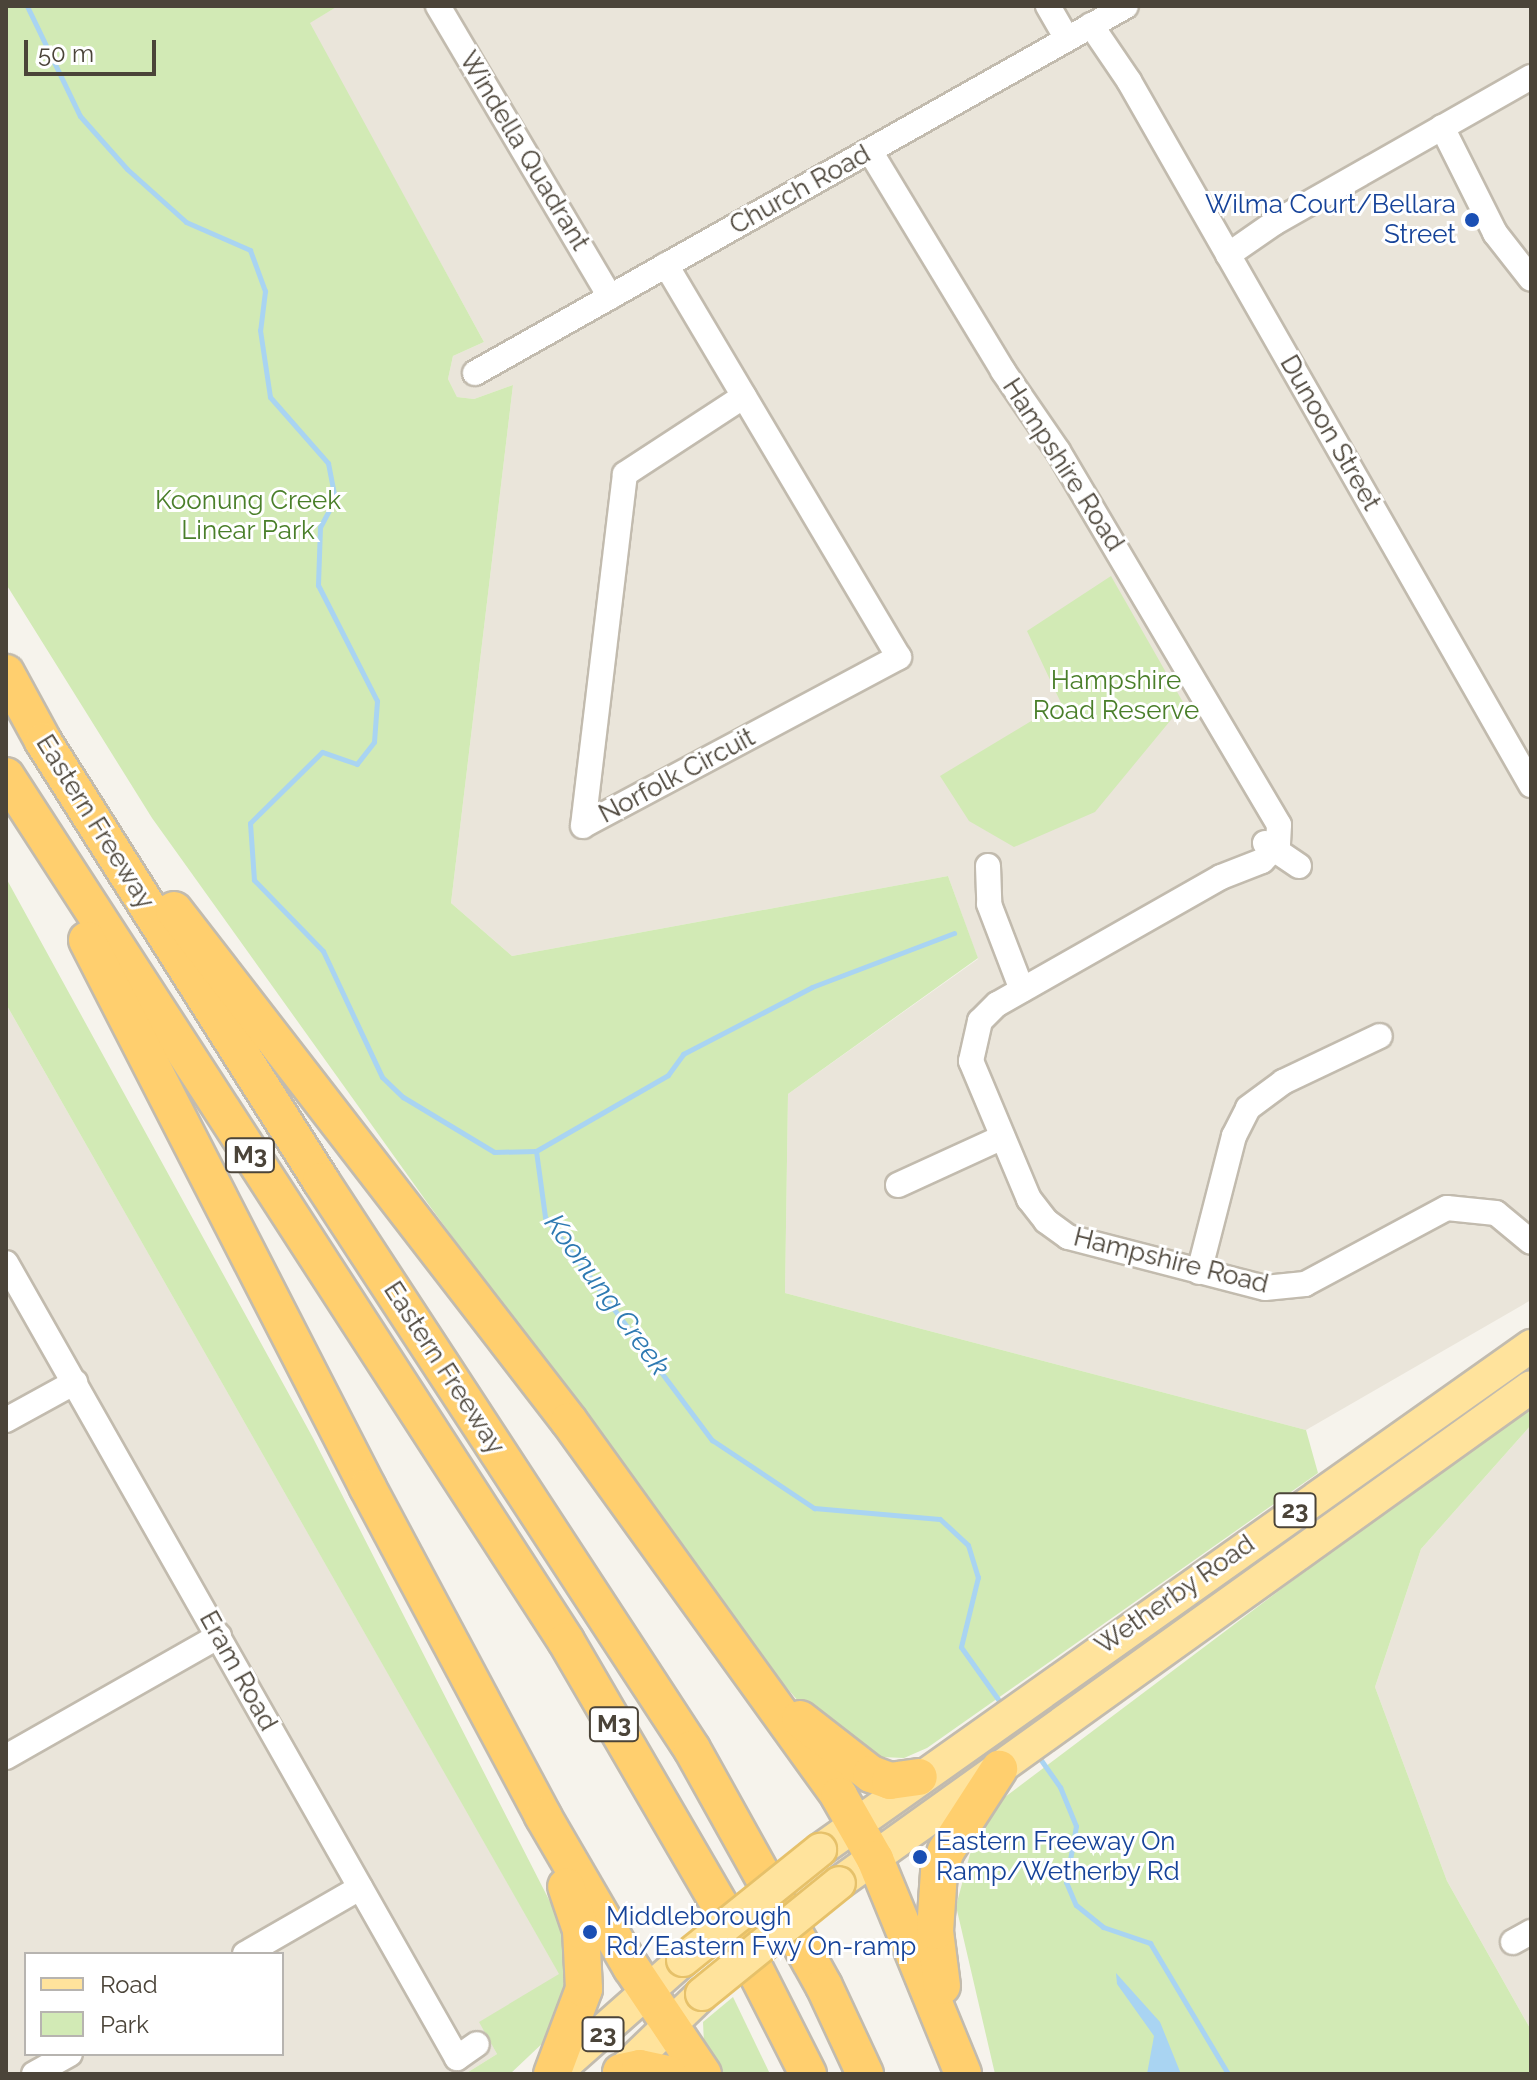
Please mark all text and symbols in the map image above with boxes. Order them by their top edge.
scale bar [28,24,160,74]
text: 50 m [38,39,94,68]
street label: Windella Quadrant [452,46,596,256]
street label: Church Road [724,139,876,241]
place label: Wilma Court/Bellara Street [1205,189,1456,250]
marker: Wilma Court/Bellara Street [1463,211,1481,229]
street label: Dunoon Street [1273,350,1387,516]
street label: Hampshire Road [996,373,1130,557]
park label: Koonung Creek Linear Park [155,485,341,546]
park label: Hampshire Road Reserve [1033,665,1199,726]
street label: Norfolk Circuit [594,722,760,830]
street label: Eastern Freeway [29,729,161,915]
road number: M3 [224,1135,276,1175]
water label: Koonung Creek [537,1208,677,1382]
street label: Hampshire Road [1070,1222,1272,1300]
street label: Eastern Freeway [377,1276,511,1460]
road number: 23 [1273,1490,1317,1530]
street label: Wetherby Road [1089,1528,1261,1662]
street label: Eram Road [192,1606,284,1736]
road number: M3 [588,1704,640,1744]
place label: Eastern Freeway On Ramp/Wetherby Rd [936,1826,1180,1888]
marker: Eastern Freeway On Ramp/Wetherby Rd [911,1848,929,1866]
place label: Middleborough Rd/Eastern Fwy On-ramp [606,1901,917,1962]
marker: Middleborough Rd/Eastern Fwy On-ramp [581,1923,599,1941]
legend [24,1952,284,2056]
text: Road [100,1970,158,1999]
text: Park [100,2010,149,2039]
road number: 23 [581,2014,625,2054]

